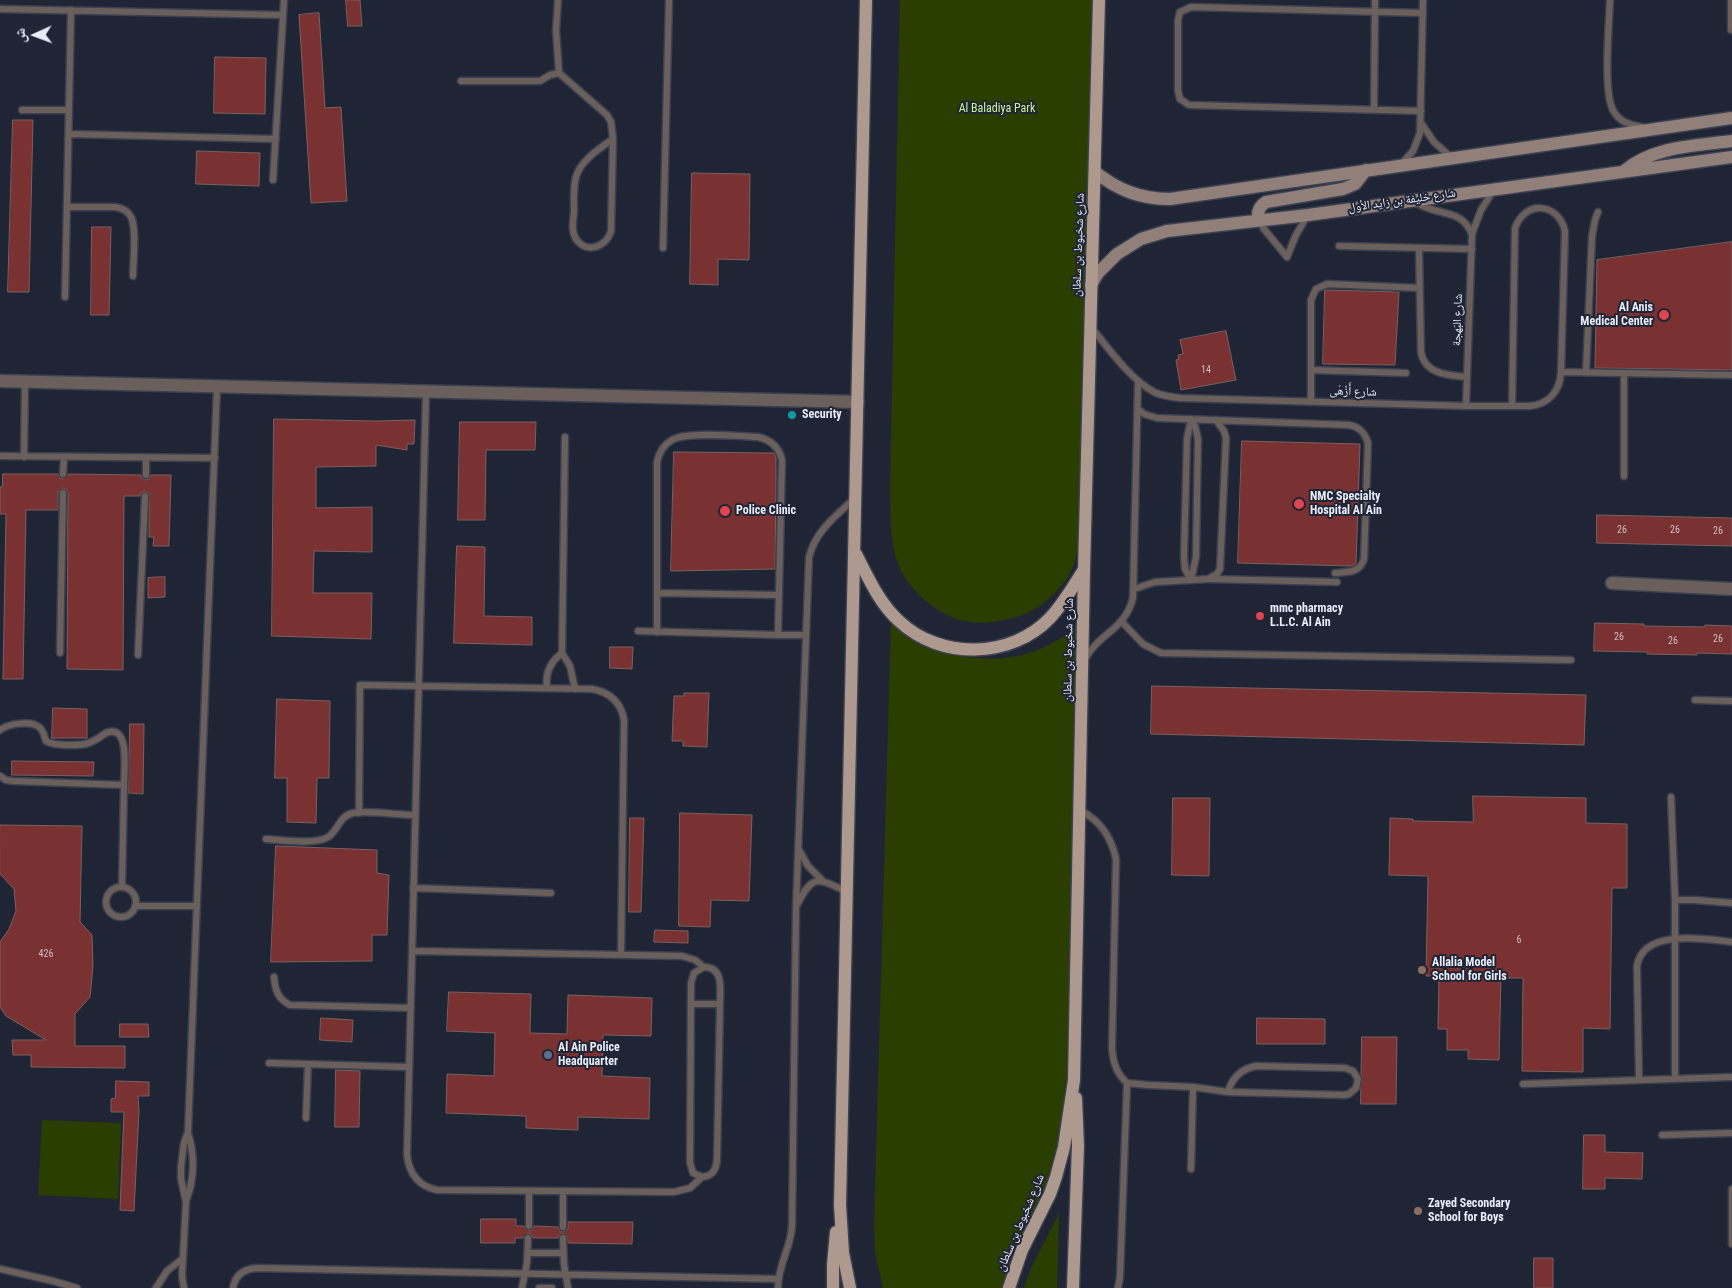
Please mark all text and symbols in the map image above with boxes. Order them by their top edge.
north arrow [10,10,60,60]
text: ش [12,28,28,43]
park label: Al Baladiya Park [959,102,1035,116]
street label: شارع خليفة بن زايد الأول [1347,186,1457,216]
street label: شارع شخبوط بن سلطان [1070,193,1088,297]
street label: شارع البَهجة [1450,294,1466,346]
place label: Al Anis Medical Center [1580,301,1653,329]
marker: Al Anis Medical Center [1657,308,1671,322]
house number: 14 [1201,364,1211,376]
street label: شارع أَزْهَى [1329,384,1377,400]
place label: Security [802,408,842,422]
marker: Security [786,409,798,421]
place label: NMC Specialty Hospital Al Ain [1310,490,1382,518]
marker: NMC Specialty Hospital Al Ain [1292,497,1306,511]
marker: Police Clinic [718,504,732,518]
place label: Police Clinic [736,504,796,518]
house number: 26 [1617,524,1627,536]
house number: 26 [1670,524,1680,536]
house number: 26 [1713,525,1723,537]
street label: شارع شخبوط بن سلطان [1061,598,1077,702]
place label: mmc pharmacy L.L.C. Al Ain [1270,602,1343,630]
marker: mmc pharmacy L.L.C. Al Ain [1254,610,1266,622]
house number: 26 [1614,631,1624,643]
house number: 26 [1713,633,1723,645]
house number: 26 [1668,635,1678,647]
house number: 6 [1517,934,1521,946]
house number: 426 [39,948,53,960]
place label: Allalia Model School for Girls [1432,956,1507,984]
marker: Allalia Model School for Girls [1416,964,1428,976]
place label: Al Ain Police Headquarter [558,1041,620,1069]
marker: Al Ain Police Headquarter [542,1049,554,1061]
street label: شارع شخبوط بن سلطان [994,1172,1048,1274]
place label: Zayed Secondary School for Boys [1428,1197,1510,1225]
marker: Zayed Secondary School for Boys [1412,1205,1424,1217]

